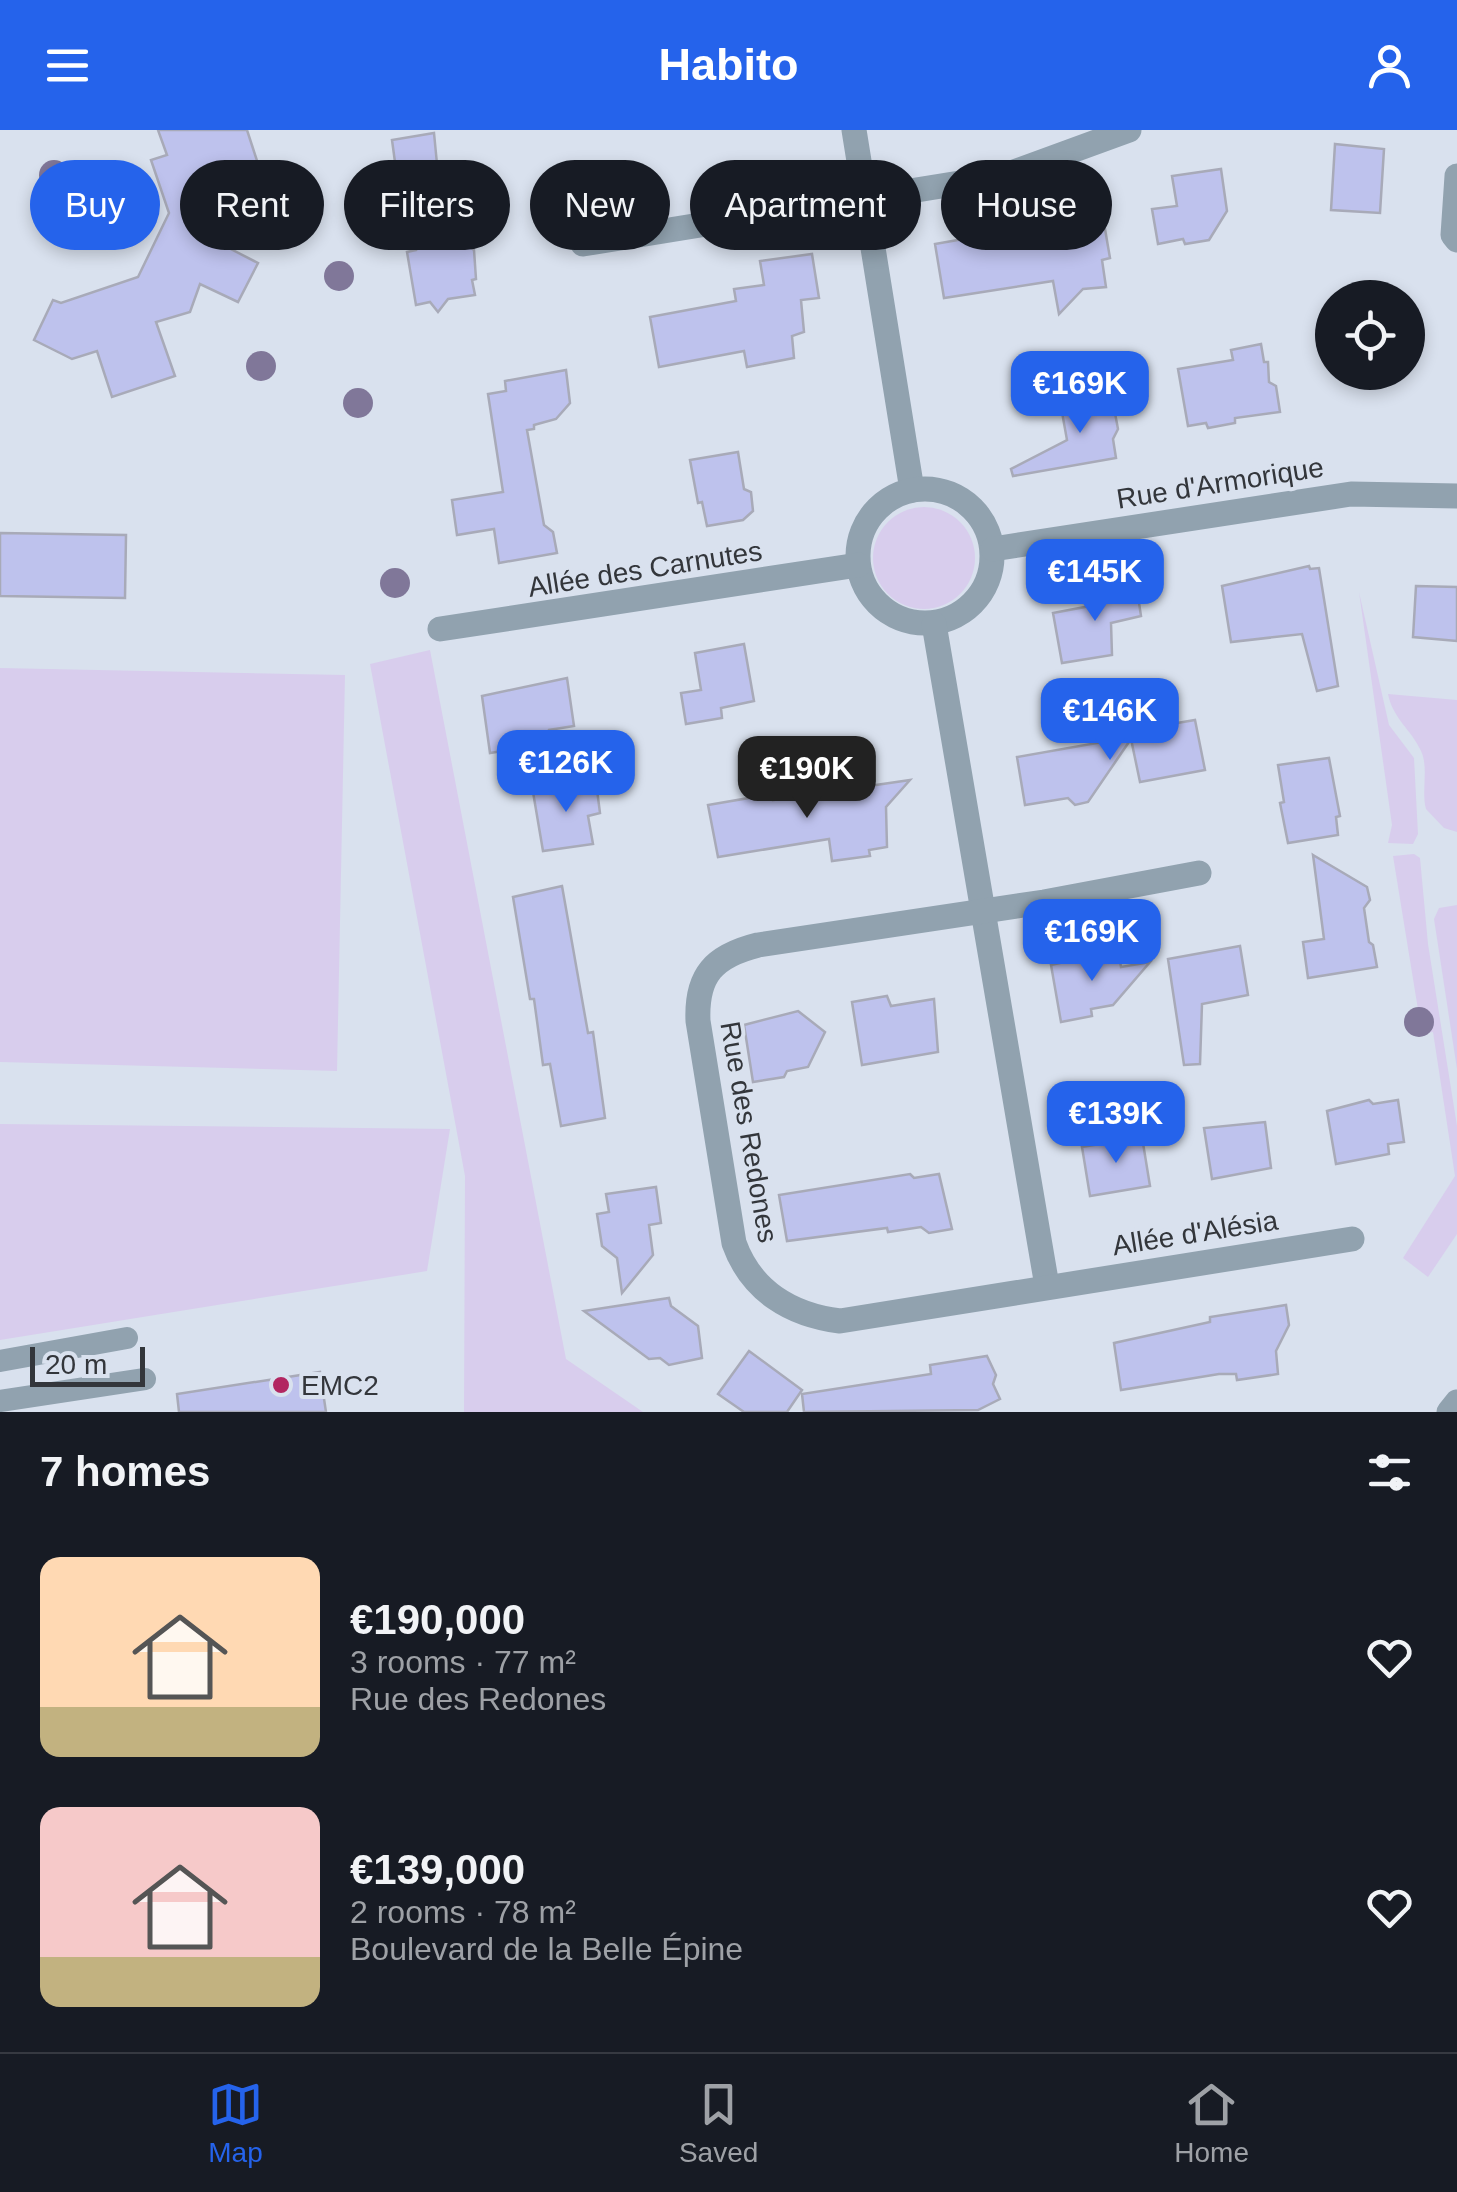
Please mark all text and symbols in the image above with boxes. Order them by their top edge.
icon: menu [40,38,95,93]
icon: person [1362,38,1417,93]
text: Habito [659,39,799,90]
chip: Buy [30,160,160,250]
chip: Rent [180,160,324,250]
chip: Filters [344,160,510,250]
chip: New [530,160,670,250]
chip: Apartment [690,160,921,250]
chip: House [941,160,1112,250]
map controls [1315,280,1425,390]
button: locate [1315,280,1425,390]
pin: €169K [1010,351,1150,436]
text: €169K [1033,365,1127,401]
street label: Rue d'Armorique [1114,451,1326,515]
street label: Allée des Carnutes [526,535,764,603]
pin: €145K [1025,539,1165,624]
text: €145K [1048,553,1142,589]
pin: €146K [1040,678,1180,763]
text: €146K [1063,692,1157,728]
pin: €126K [496,730,636,815]
pin: €190K [737,736,877,821]
text: €126K [519,744,613,780]
text: €190K [760,750,854,786]
pin: €169K [1022,899,1162,984]
text: €169K [1045,913,1139,949]
street label: Rue des Redones [714,1019,784,1245]
pin: €139K [1046,1081,1186,1166]
text: €139K [1069,1095,1163,1131]
street label: Allée d'Alésia [1110,1205,1280,1261]
scale bar [30,1342,145,1386]
text: 20 m [45,1349,107,1380]
place label: EMC2 [301,1370,379,1401]
marker: EMC2 [270,1374,292,1396]
icon: filters [1362,1445,1417,1500]
text: 7 homes [40,1448,210,1495]
text: €190,000 [350,1596,525,1643]
icon: home [120,1597,240,1717]
icon: heart [1362,1630,1417,1685]
text: 3 rooms · 77 m² [350,1644,576,1680]
text: Rue des Redones [350,1681,606,1717]
text: €139,000 [350,1846,525,1893]
icon: home [120,1847,240,1967]
icon: heart [1362,1880,1417,1935]
text: 2 rooms · 78 m² [350,1894,576,1930]
text: Boulevard de la Belle Épine [350,1931,743,1967]
tab: Map [208,2077,263,2169]
tab: Saved [679,2077,758,2169]
tab: Home [1174,2077,1249,2169]

